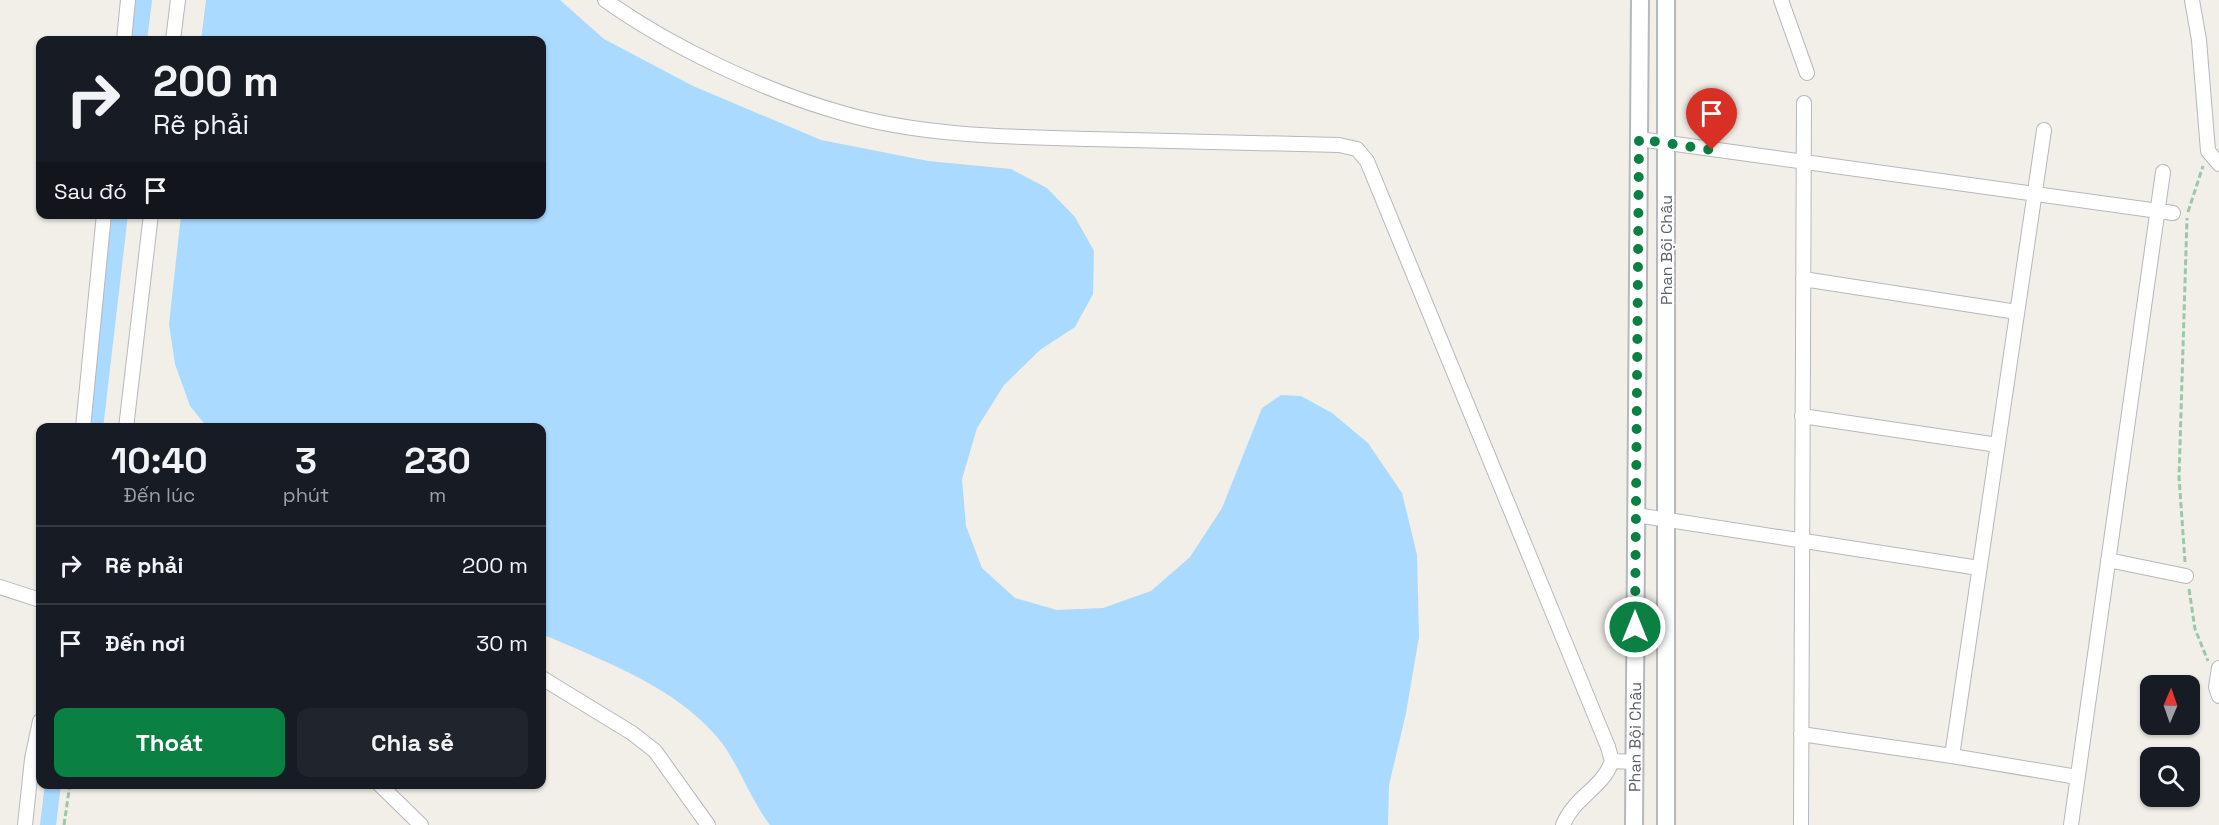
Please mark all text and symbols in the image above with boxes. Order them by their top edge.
text: 200 m [153,55,279,108]
icon: right [54,60,132,138]
pin [1686,88,1737,150]
icon: arrive [1695,97,1728,130]
text: Rẽ phải [153,107,249,142]
icon: arrive [139,174,172,207]
text: Sau đó [54,177,127,205]
street label: Phan Bội Châu [1656,195,1677,305]
text: 10:40 [111,438,208,484]
text: 3 [295,438,317,484]
text: 230 [404,438,471,484]
text: Đến lúc [124,482,195,508]
text: phút [283,482,329,508]
text: m [429,482,446,508]
icon: right [54,549,87,582]
text: Rẽ phải [105,551,183,579]
text: 200 m [462,551,528,579]
position arrow [1603,595,1667,659]
icon: arrive [54,627,87,660]
text: Đến nơi [105,629,185,657]
text: 30 m [476,629,528,657]
north arrow [2140,675,2200,735]
map controls [2140,675,2200,807]
street label: Phan Bội Châu [1624,682,1646,792]
button: Thoát [54,708,285,777]
button: Chia sẻ [297,708,528,777]
button: search [2140,747,2200,807]

